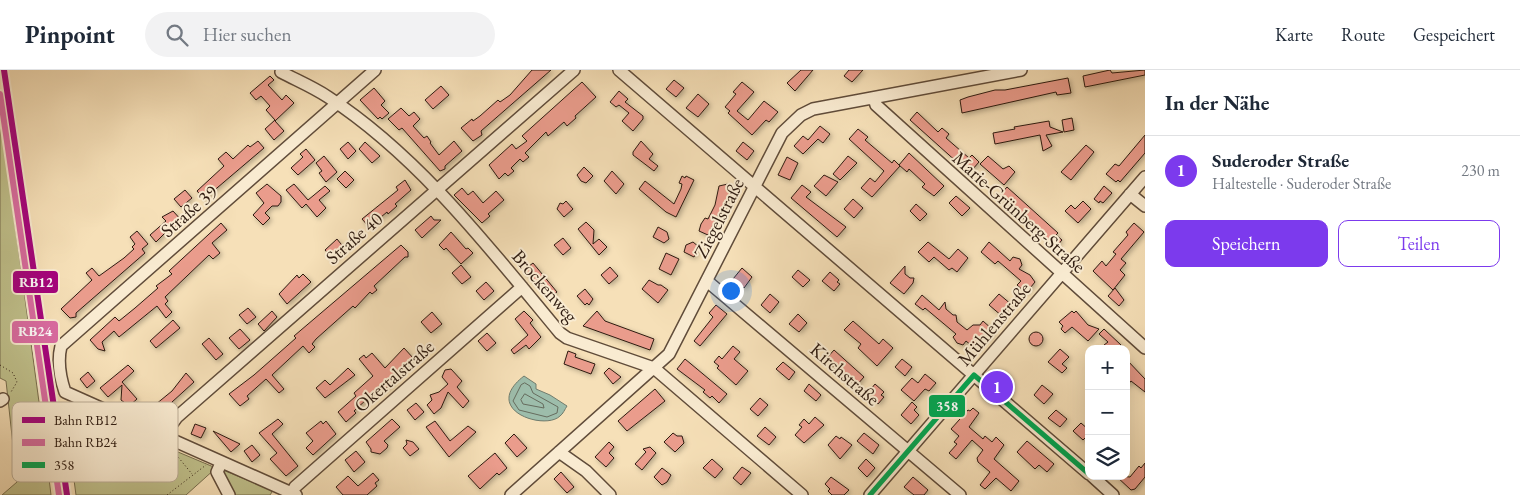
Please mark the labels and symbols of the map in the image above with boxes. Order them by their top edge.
street label: Marie-Grünberg-Straße [947,146,1091,278]
street label: Ziegelstraße [688,174,750,262]
street label: Straße 39 [155,179,223,243]
street label: Straße 40 [320,206,388,270]
street label: Brockenweg [506,244,584,328]
line badge: RB12 [12,270,59,294]
text: RB12 [19,273,54,291]
street label: Mühlenstraße [952,277,1036,371]
your location [718,278,744,304]
line badge: RB24 [11,320,59,344]
text: RB24 [18,322,53,340]
street label: Okertalstraße [349,334,439,418]
street label: Kirchstraße [805,337,885,411]
pin: 1 [981,368,1013,406]
line badge: 358 [928,394,966,418]
text: 358 [936,397,958,415]
legend [12,402,178,482]
text: Bahn RB12 [54,411,117,429]
text: Bahn RB24 [54,433,117,451]
text: 358 [54,456,74,474]

